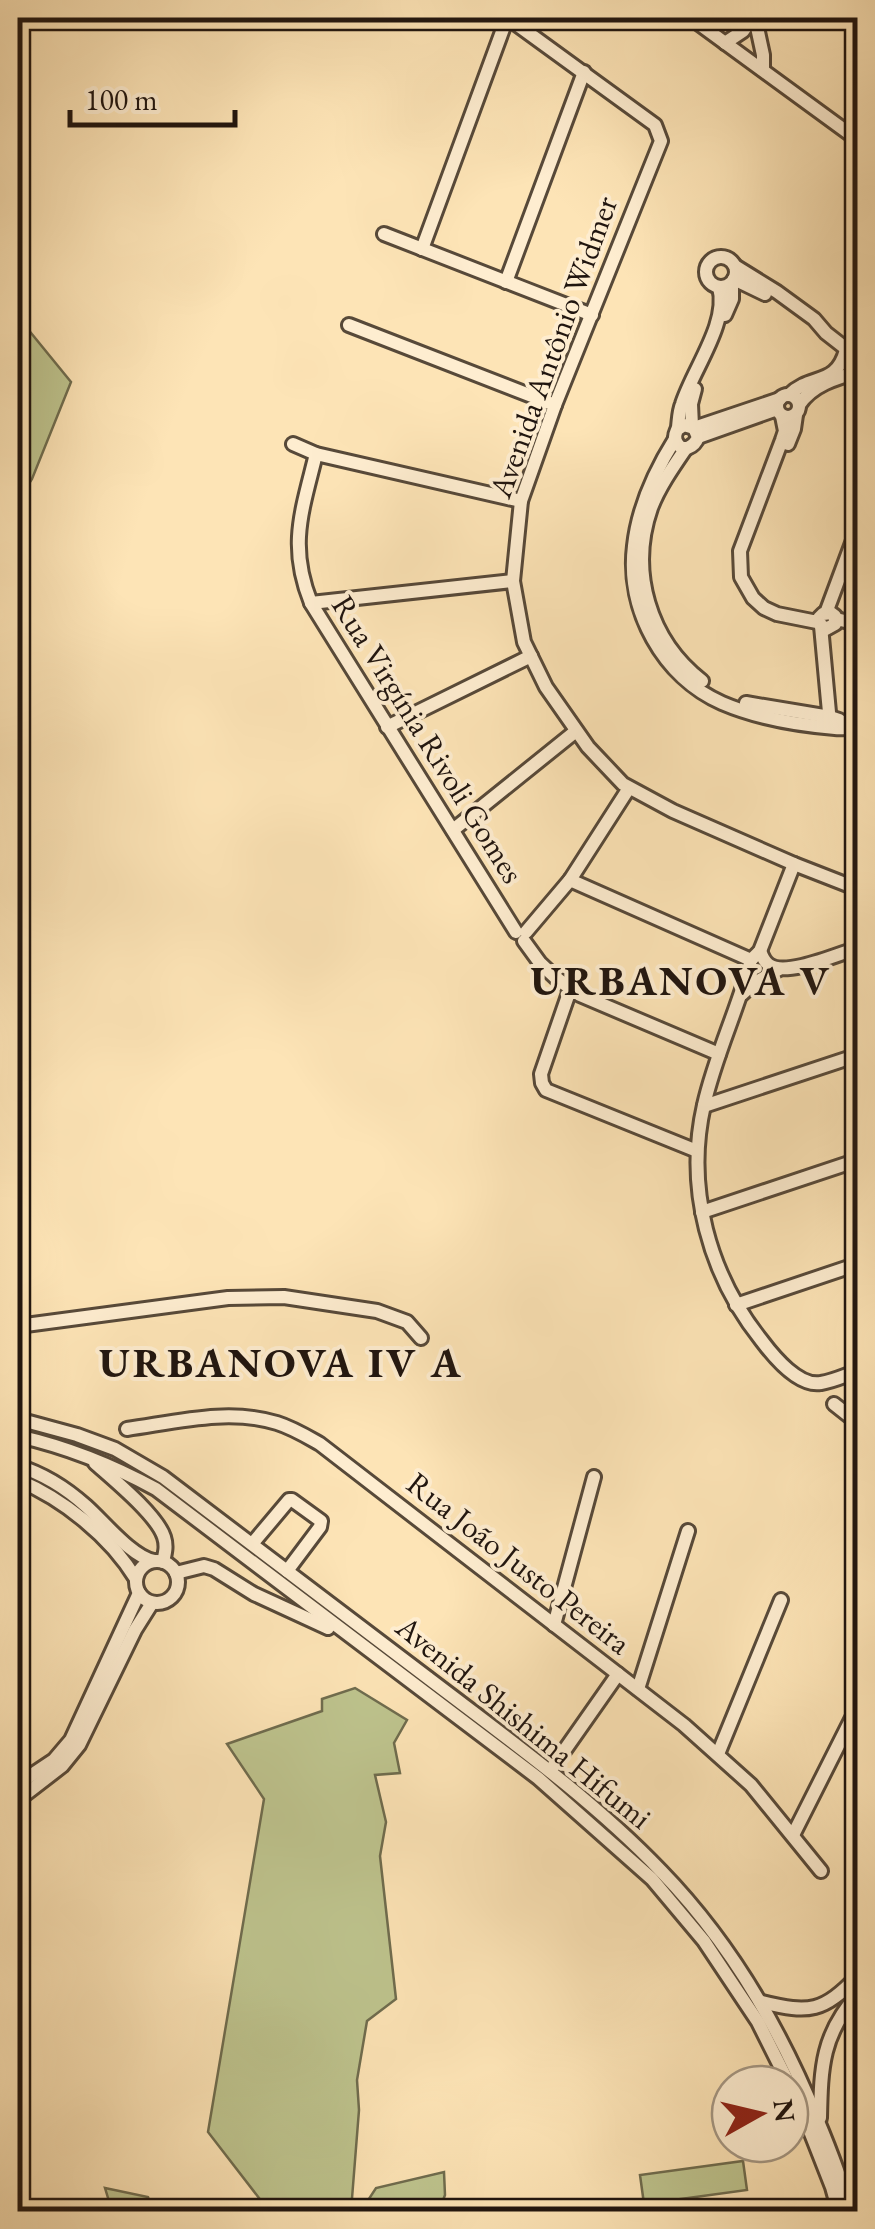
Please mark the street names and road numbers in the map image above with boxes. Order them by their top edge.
street label: Avenida Antônio Widmer [478,190,627,505]
street label: Rua Virgínia Rivoli Gomes [322,587,534,891]
street label: Rua João Justo Pereira [398,1462,640,1664]
street label: Avenida Shishima Hifumi [387,1605,661,1838]

